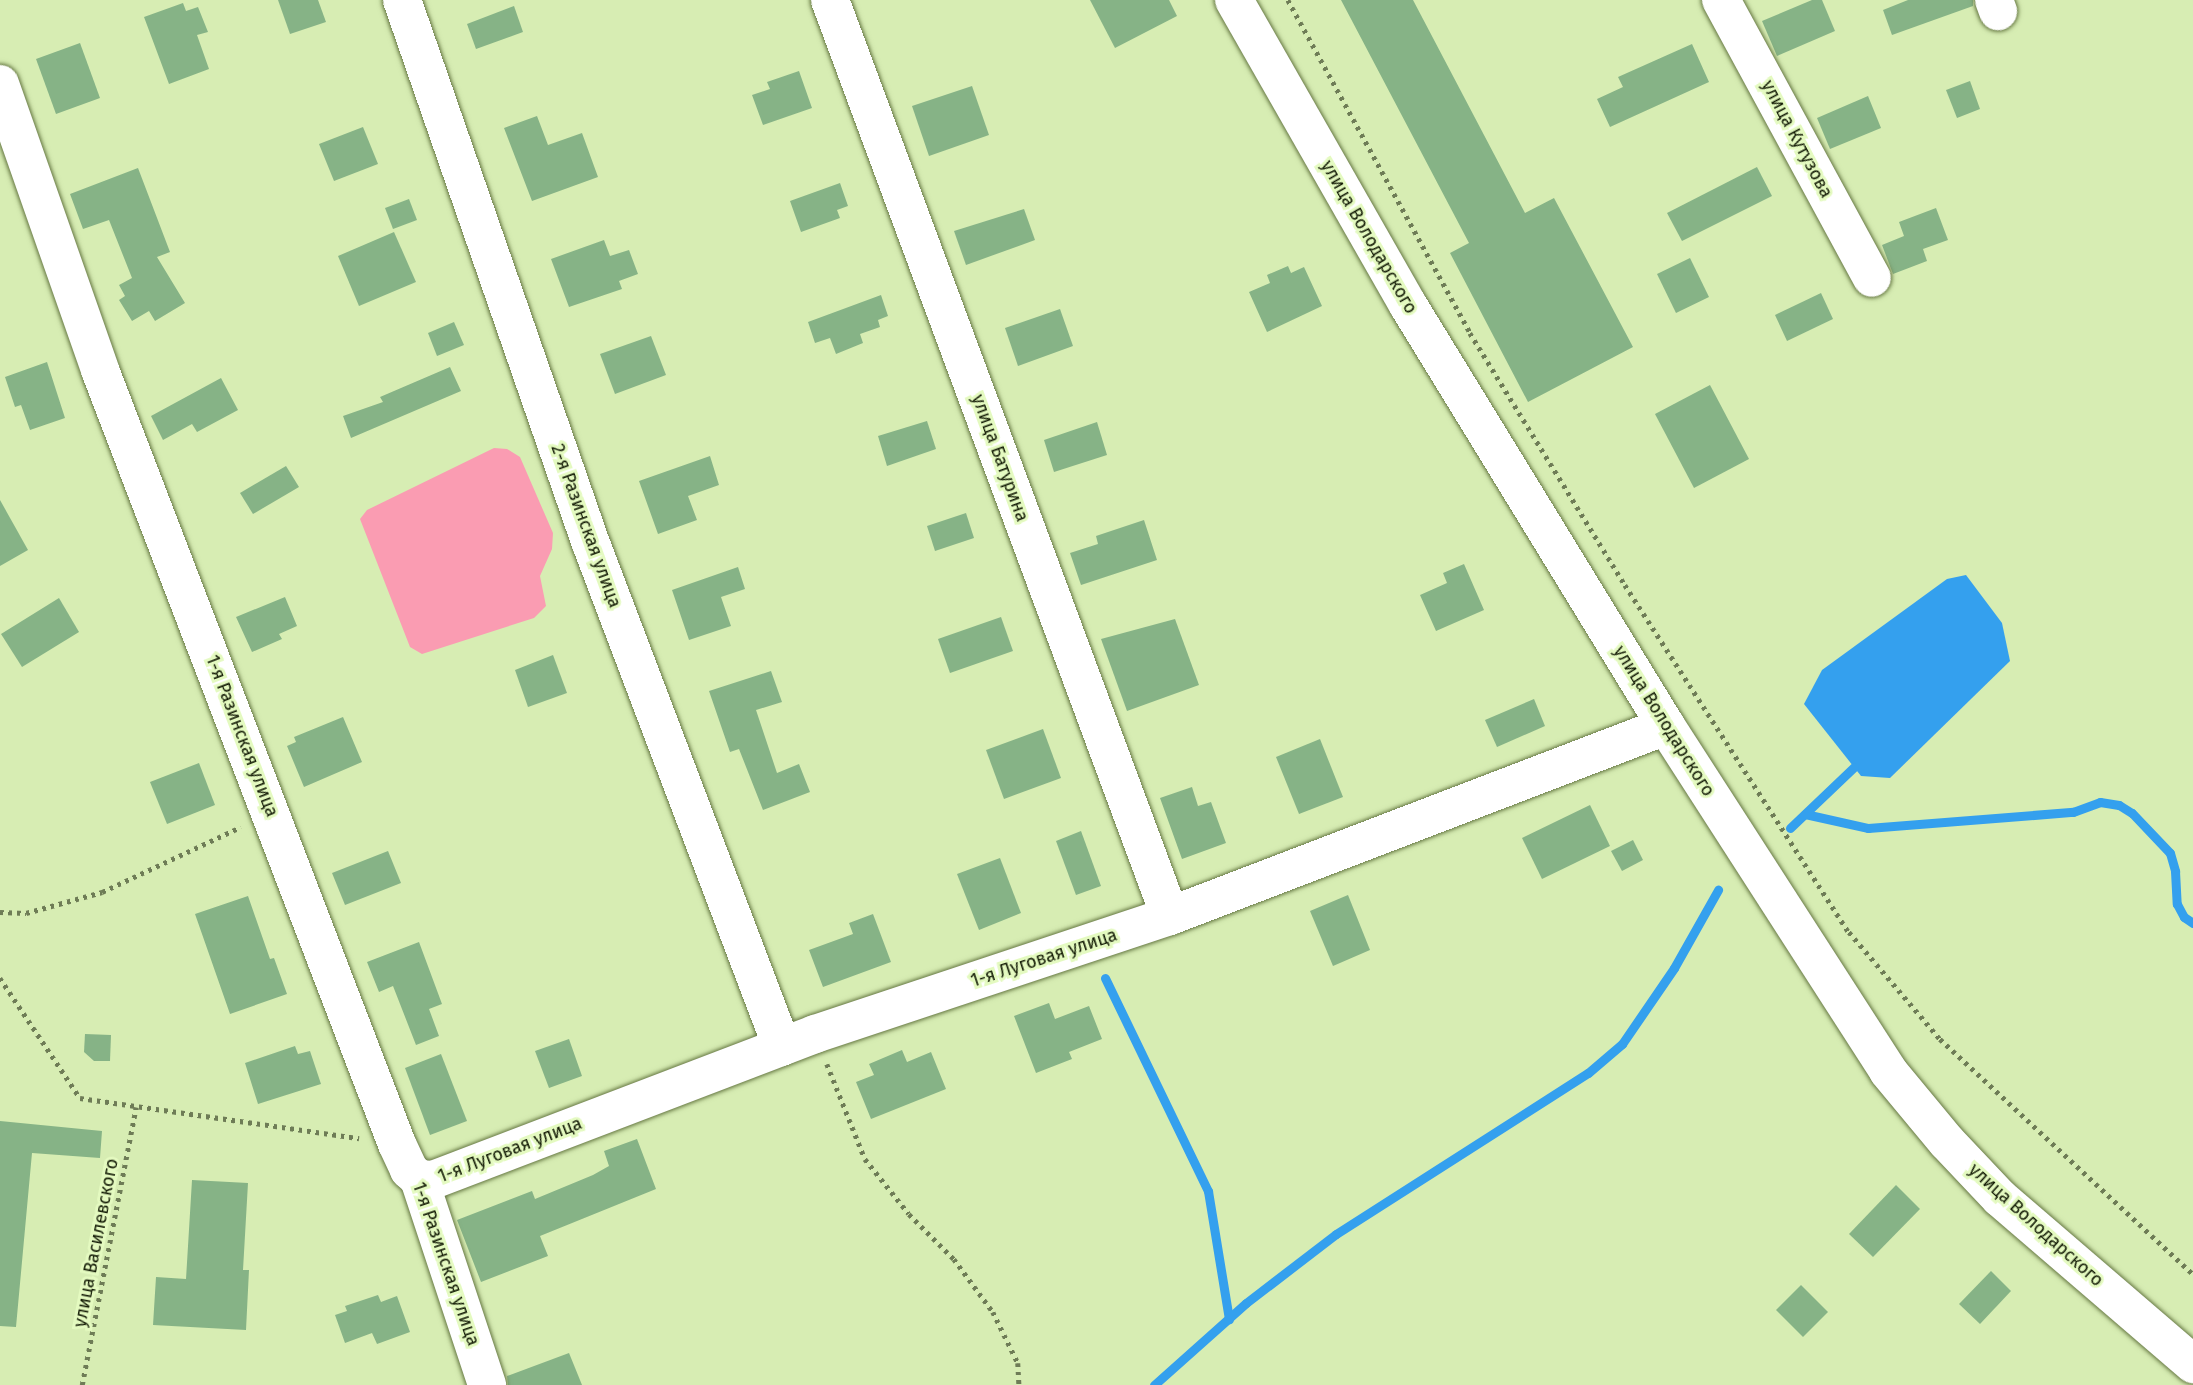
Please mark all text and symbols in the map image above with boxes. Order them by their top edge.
street label: улица Кутузова [1757,76,1837,202]
street label: улица Володарского [1316,156,1422,318]
street label: улица Батурина [967,391,1033,525]
street label: 2-я Разинская улица [546,441,626,611]
street label: улица Володарского [1609,642,1719,800]
street label: 1-я Разинская улица [201,652,283,820]
street label: 1-я Луговая улица [968,924,1120,992]
street label: 1-я Луговая улица [435,1113,585,1187]
street label: улица Василевского [69,1157,123,1329]
street label: улица Володарского [1964,1159,2108,1291]
street label: 1-я Разинская улица [408,1179,484,1349]

